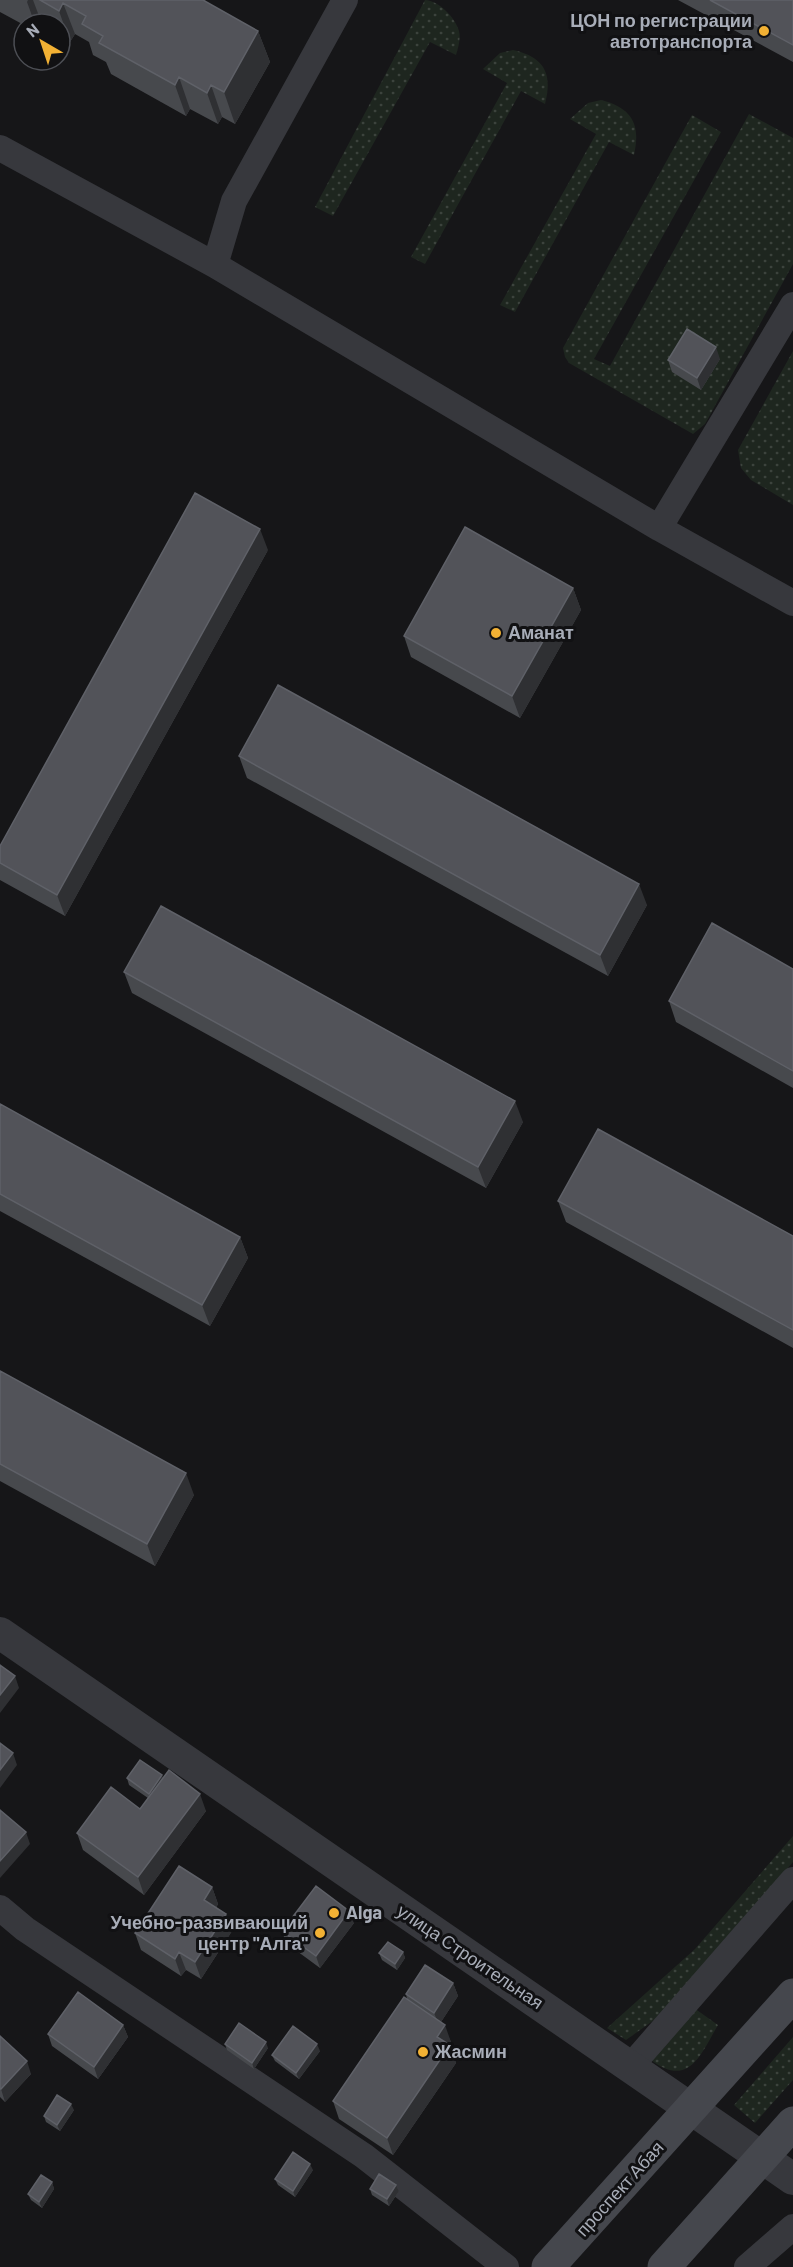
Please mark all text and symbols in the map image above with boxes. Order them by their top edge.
place label: ЦОН по регистрации автотранспорта [570,9,753,52]
north arrow [12,12,72,72]
text: N [22,19,42,41]
marker: ЦОН по регистрации автотранспорта [757,24,771,38]
place label: Аманат [508,621,574,643]
marker: Аманат [489,626,503,640]
street label: улица Строительная [393,1899,548,2013]
place label: Alga [346,1901,382,1923]
marker: Alga [327,1906,341,1920]
place label: Учебно-развивающий центр "Алга" [110,1911,309,1954]
marker: Учебно-развивающий центр "Алга" [313,1926,327,1940]
place label: Жасмин [434,2040,507,2062]
marker: Жасмин [416,2045,430,2059]
street label: проспект Абая [571,2136,668,2240]

